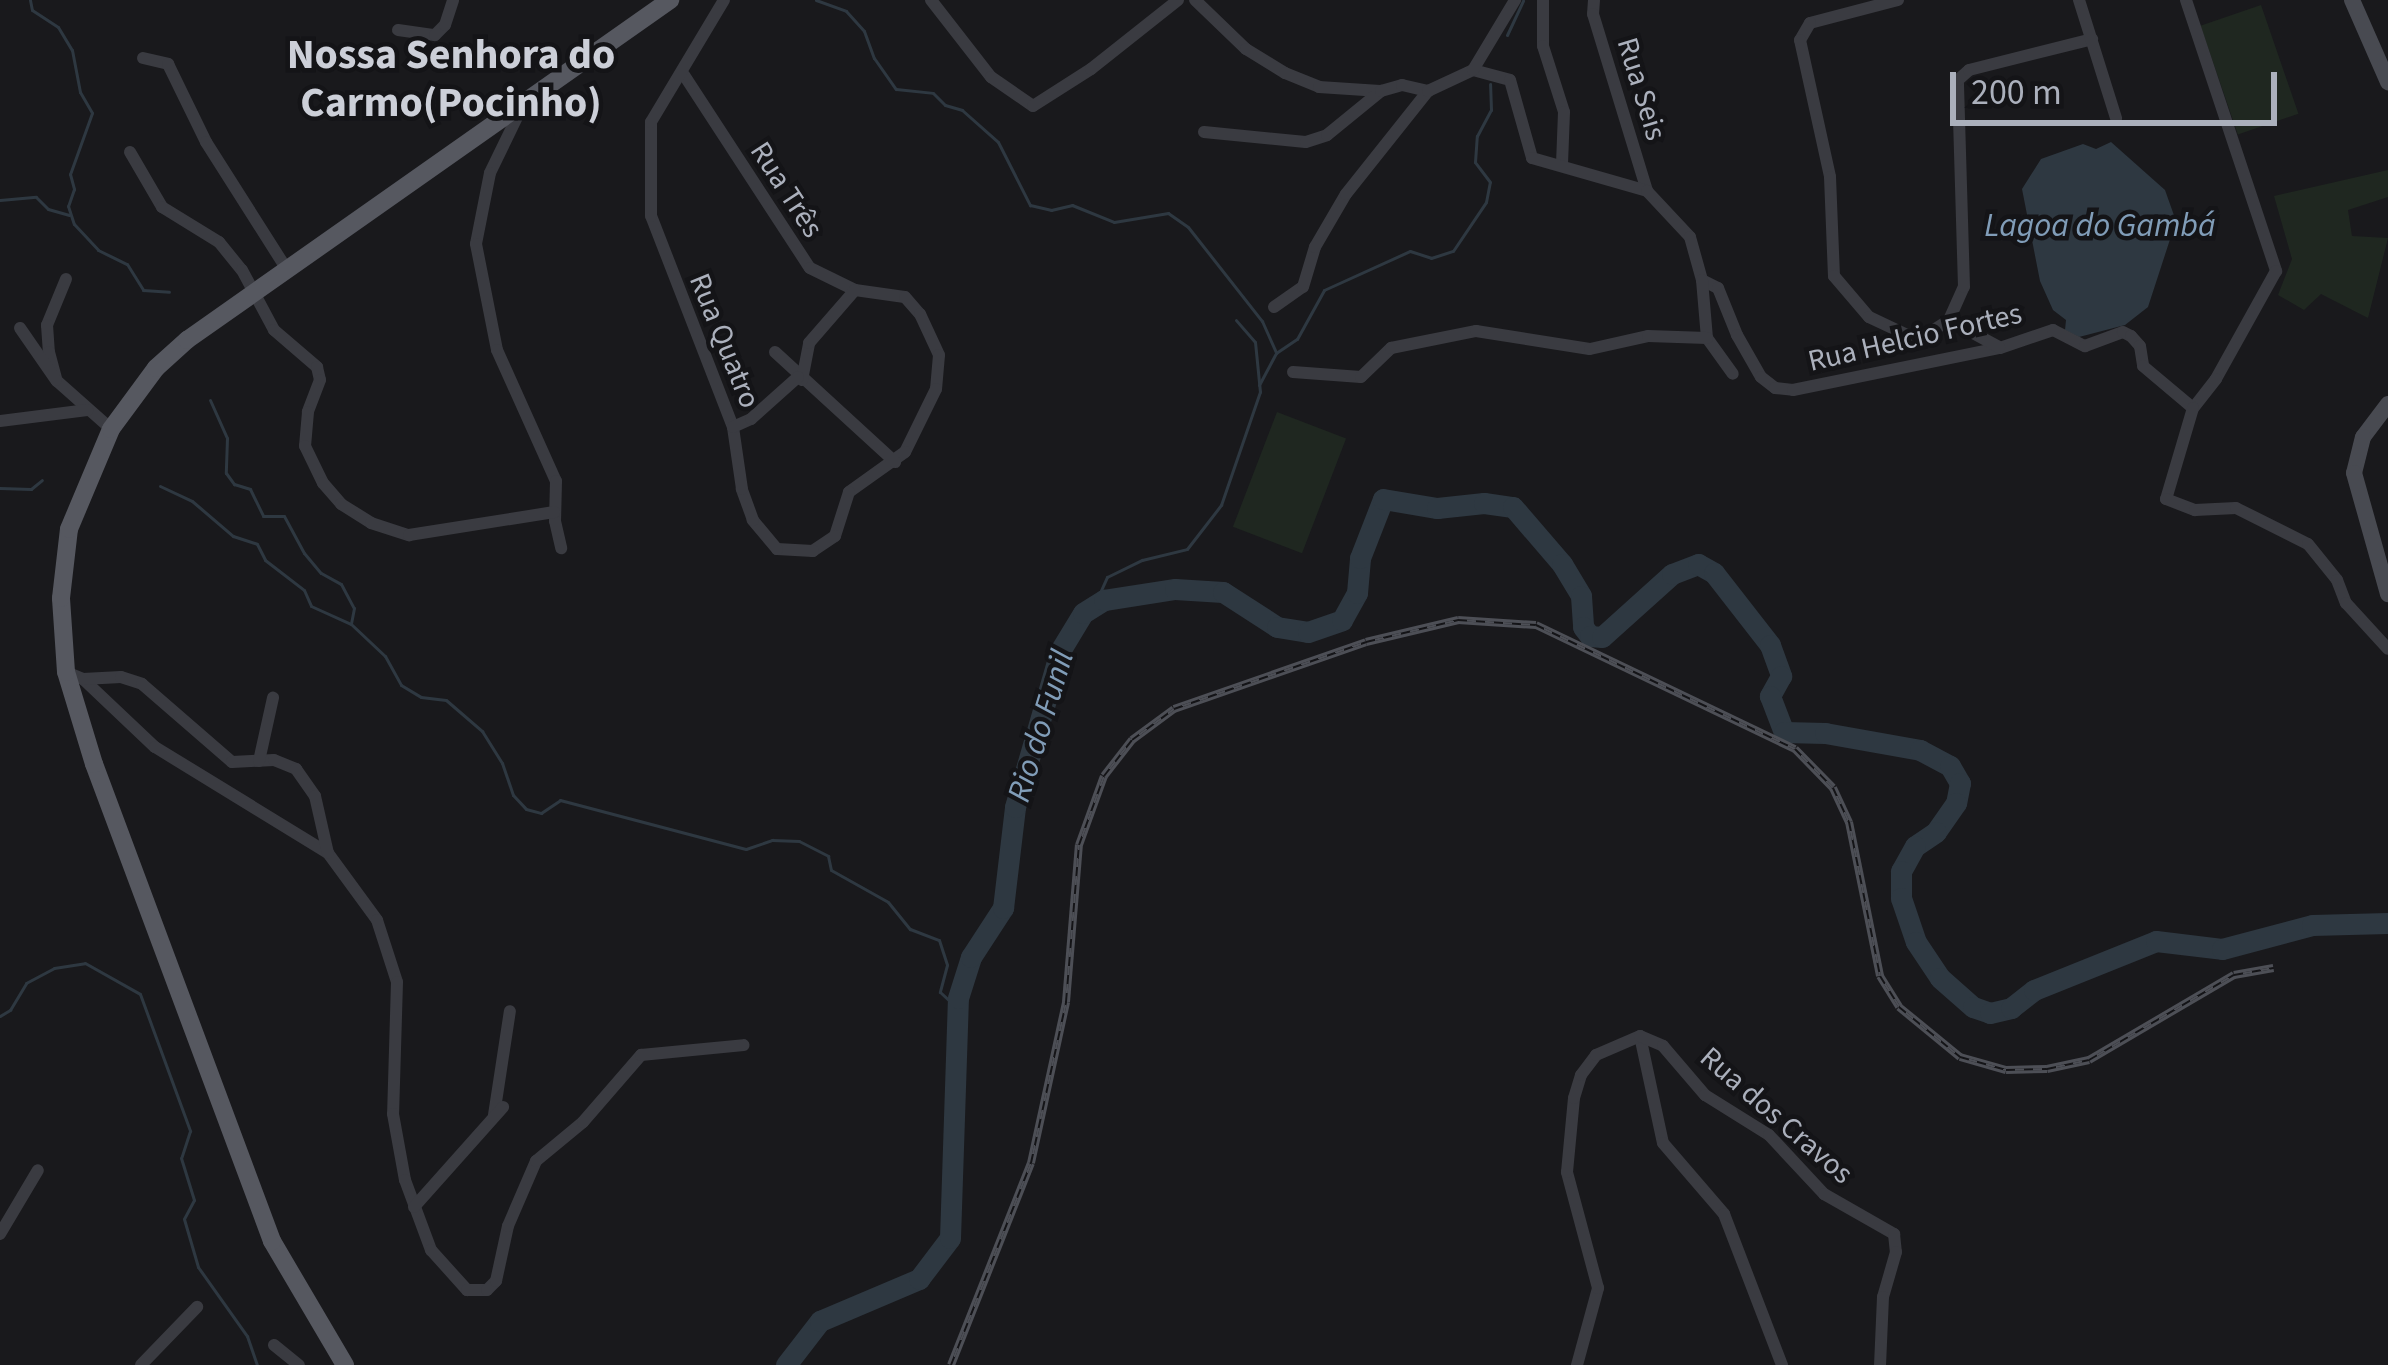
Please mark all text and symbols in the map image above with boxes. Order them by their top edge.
district label: Nossa Senhora do Carmo(Pocinho) [287,30,615,128]
street label: Rua Seis [1608,33,1674,145]
scale bar [1956,48,2283,122]
text: 200 m [1971,67,2062,118]
street label: Rua Três [742,135,830,245]
water label: Lagoa do Gambá [1984,206,2216,246]
street label: Rua Quatro [681,268,767,414]
street label: Rua Helcio Fortes [1805,296,2025,380]
water label: Rio do Funil [999,645,1083,807]
street label: Rua dos Cravos [1692,1040,1860,1192]

